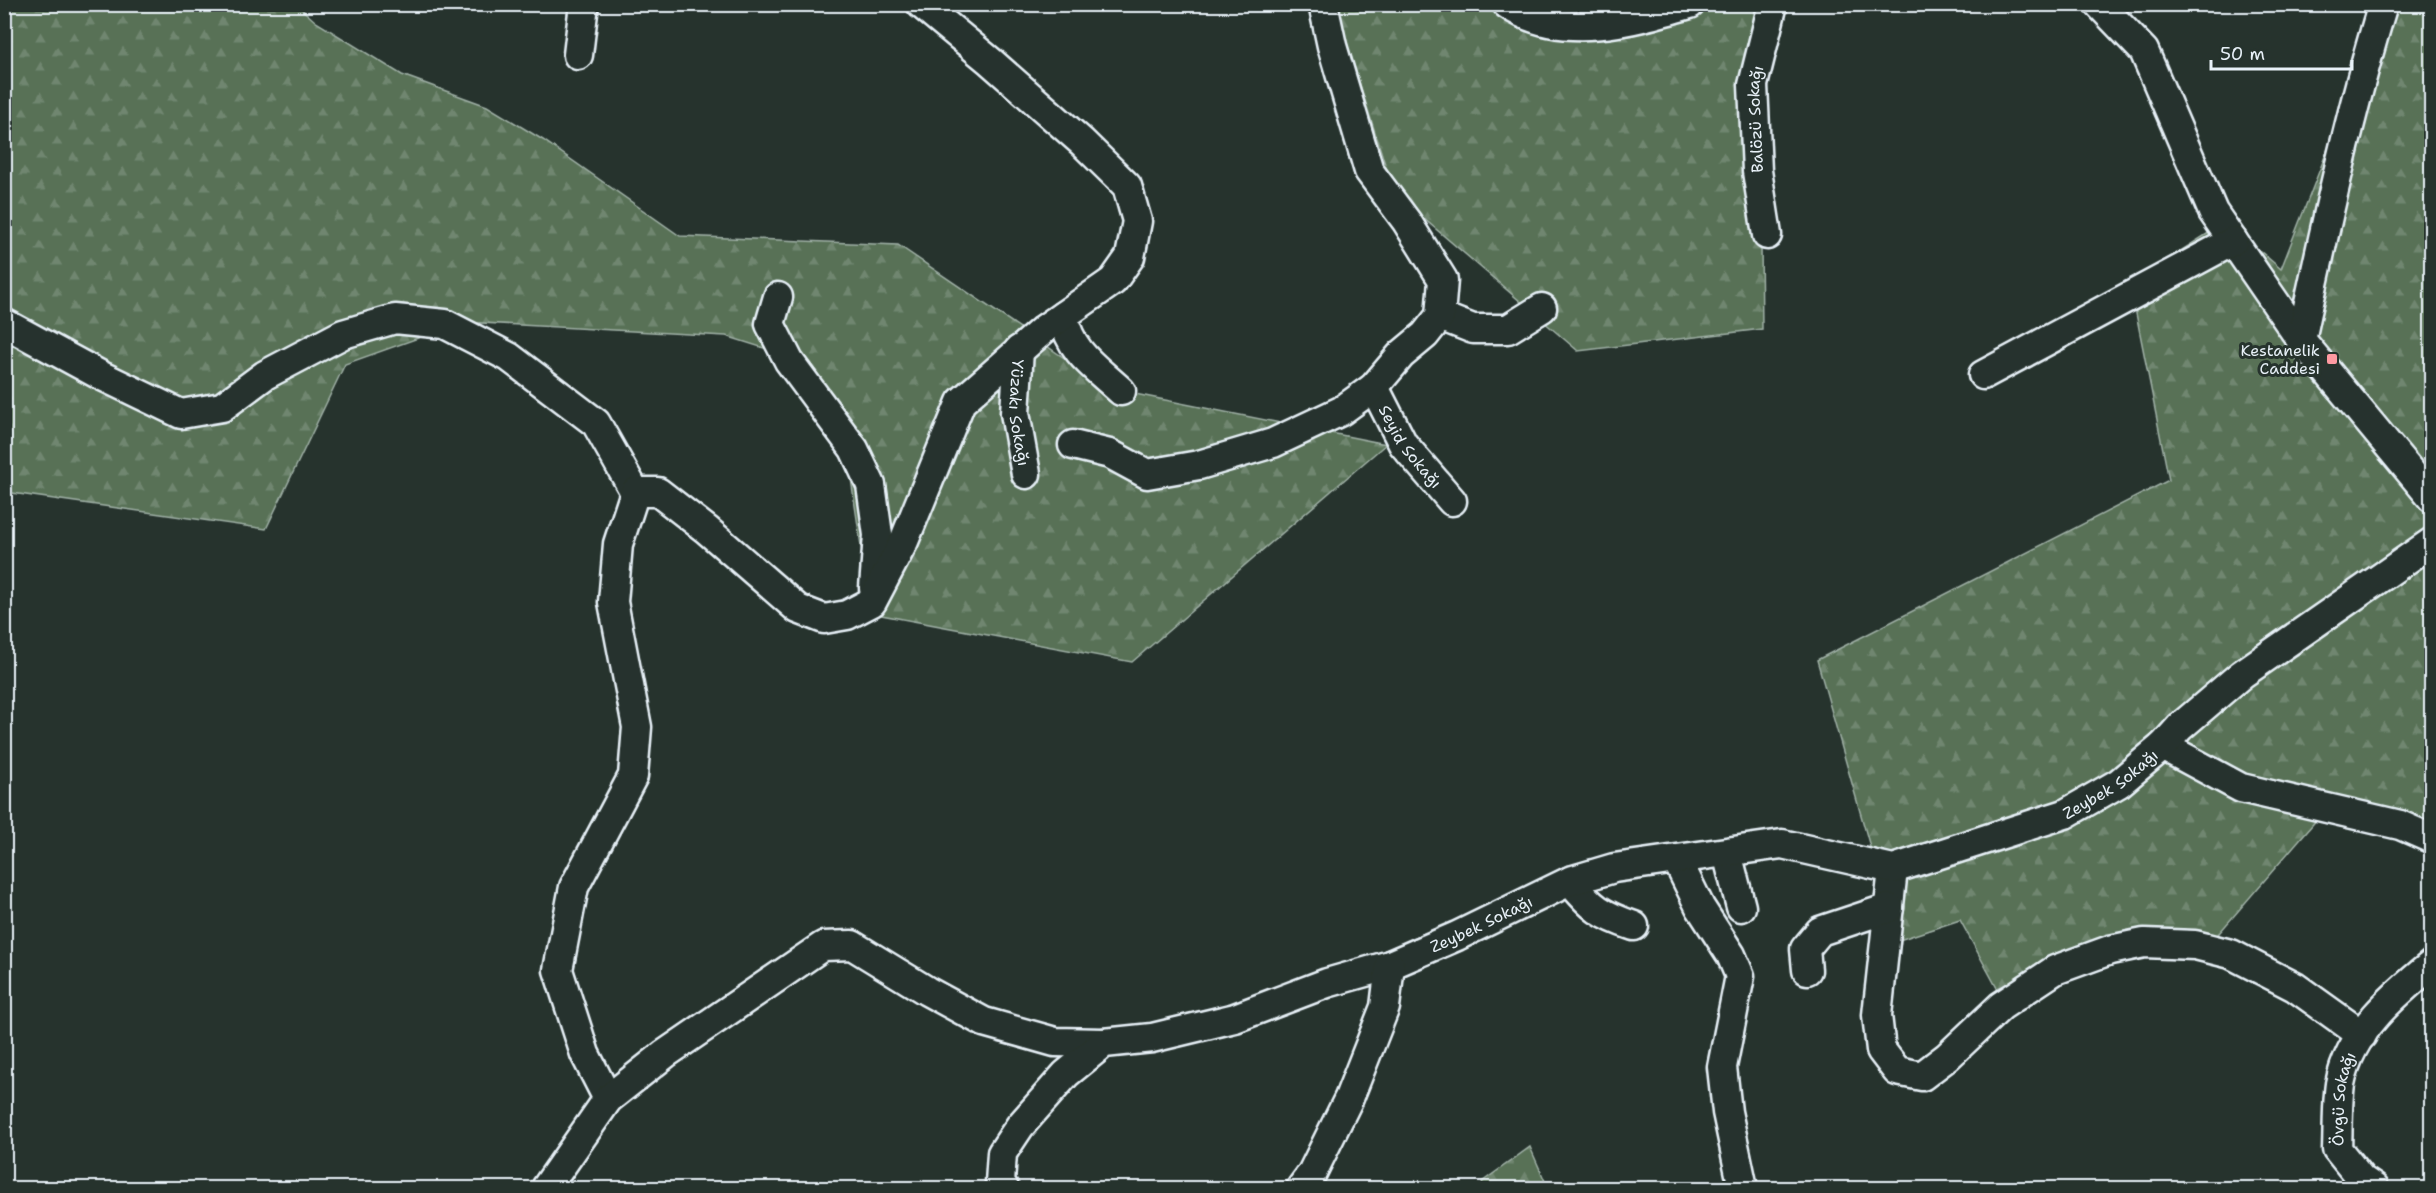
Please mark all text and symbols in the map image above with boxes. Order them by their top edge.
scale bar [2211,33,2352,71]
text: 50 m [2220,42,2265,66]
street label: Balözü Sokağı [1742,63,1768,173]
place label: Kestanelik Caddesi [2240,340,2320,379]
marker: Kestanelik Caddesi [2325,352,2339,366]
street label: Yüzakı Sokağı [1004,359,1035,467]
street label: Seyid Sokağı [1374,401,1447,492]
street label: Zeybek Sokağı [2059,744,2162,824]
street label: Zeybek Sokağı [1427,890,1536,957]
street label: Övgü Sokağı [2327,1048,2360,1146]

